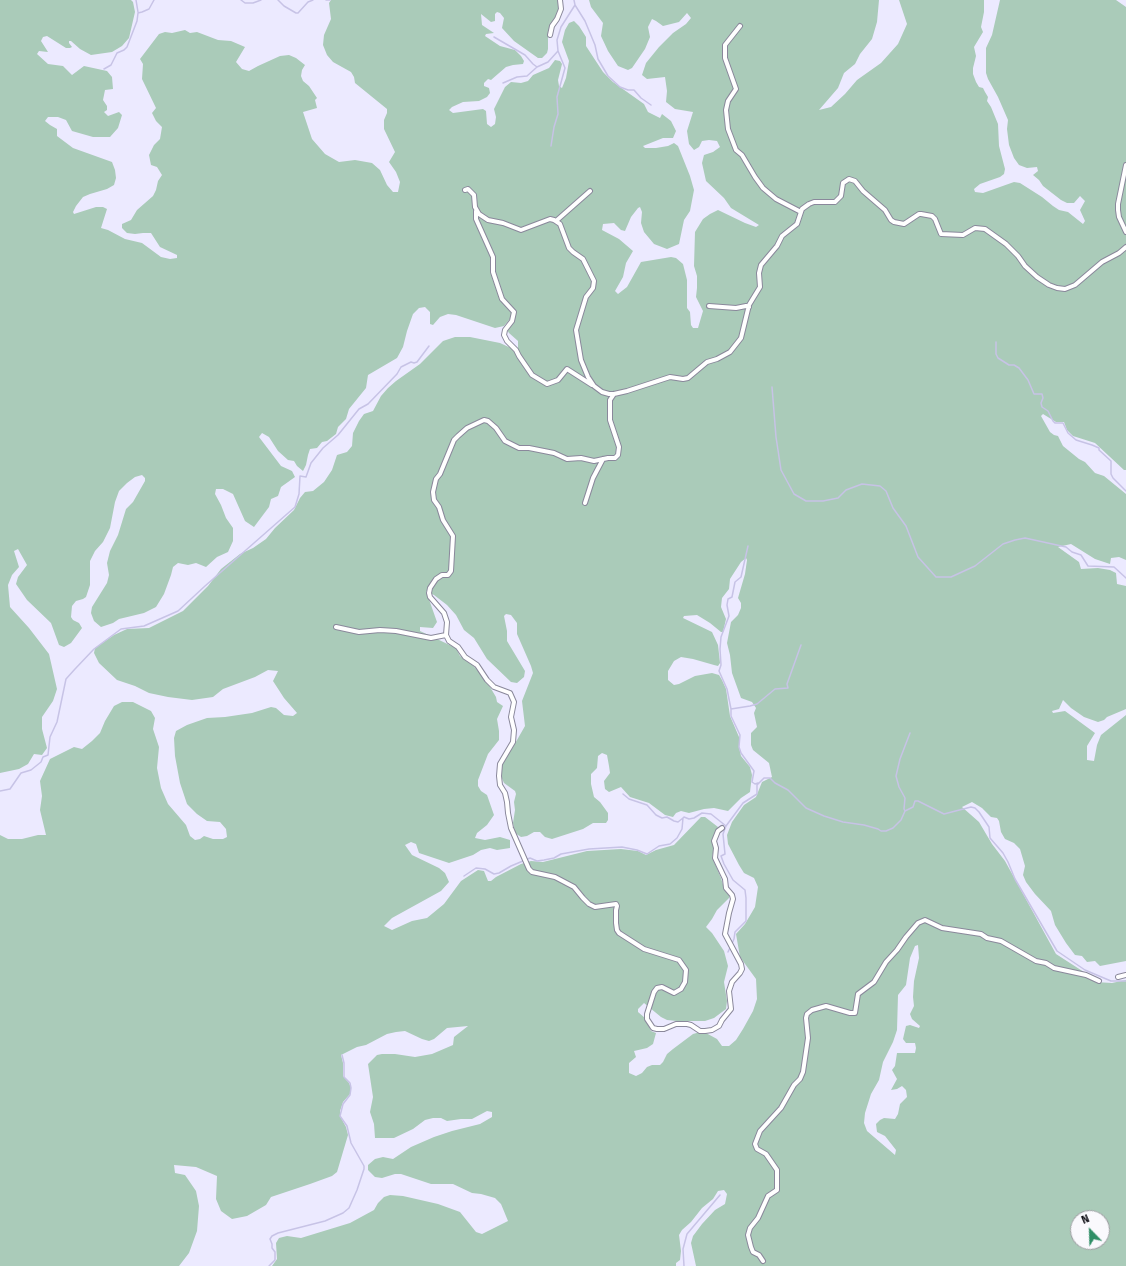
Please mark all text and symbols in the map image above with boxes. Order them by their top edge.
north arrow [1070,1210,1110,1250]
text: N [1080,1212,1091,1227]

